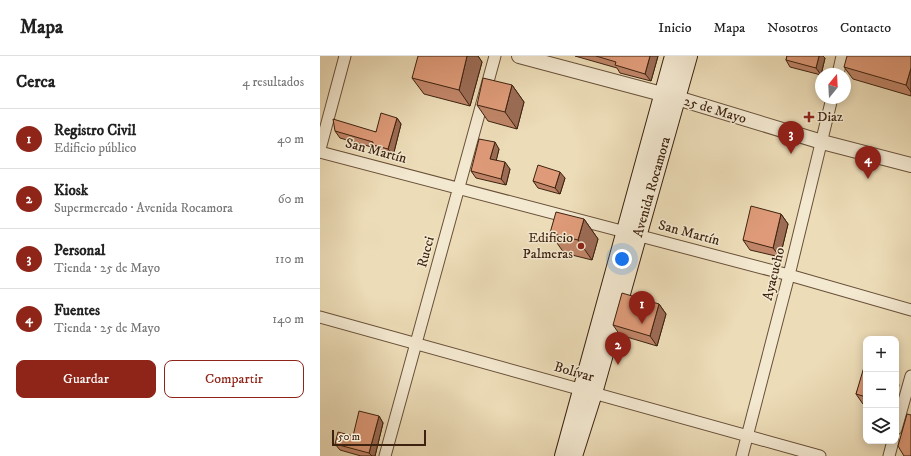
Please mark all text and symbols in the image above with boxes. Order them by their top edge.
text: Mapa [20,16,63,39]
text: Inicio [658,19,691,37]
text: Mapa [713,19,745,37]
text: Nosotros [767,19,818,37]
text: Contacto [840,19,891,37]
north arrow [815,68,851,104]
text: Cerca [16,71,55,93]
text: 4 resultados [242,74,304,90]
street label: 25 de Mayo [681,92,749,128]
place label: Diaz [817,108,843,126]
marker: Diaz [804,112,814,122]
text: Registro Civil [54,121,136,140]
pin: 3 [778,121,804,154]
text: 1 [27,131,31,147]
text: 40 m [277,131,304,147]
street label: San Martín [343,134,409,168]
street label: Avenida Rocamora [629,135,675,239]
text: Edificio público [54,140,136,156]
pin: 4 [855,146,881,179]
text: Kiosk [54,181,88,200]
text: 2 [26,191,32,207]
text: 60 m [278,191,304,207]
text: Supermercado · Avenida Rocamora [54,200,233,216]
street label: San Martín [656,216,722,250]
place label: Edificio Palmeras [523,229,573,263]
street label: Rucci [413,234,439,270]
text: Personal [54,241,105,260]
marker: Edificio Palmeras [576,241,586,251]
street label: Ayacucho [759,245,789,302]
your location [612,249,632,269]
text: 3 [27,251,31,267]
text: 110 m [275,251,304,267]
text: Tienda · 25 de Mayo [54,260,160,276]
pin: 1 [629,291,655,324]
text: Fuentes [54,301,100,320]
text: 4 [25,311,33,327]
text: 140 m [272,311,304,327]
text: Tienda · 25 de Mayo [54,320,160,336]
pin: 2 [605,332,631,365]
map controls [863,336,899,444]
button: + [863,336,899,372]
street label: Bolívar [552,358,597,386]
button: Guardar [16,360,156,398]
button: Compartir [164,360,304,398]
button: − [863,372,899,408]
button: layers [863,408,899,444]
scale bar [332,428,426,447]
text: 50 m [338,430,360,444]

